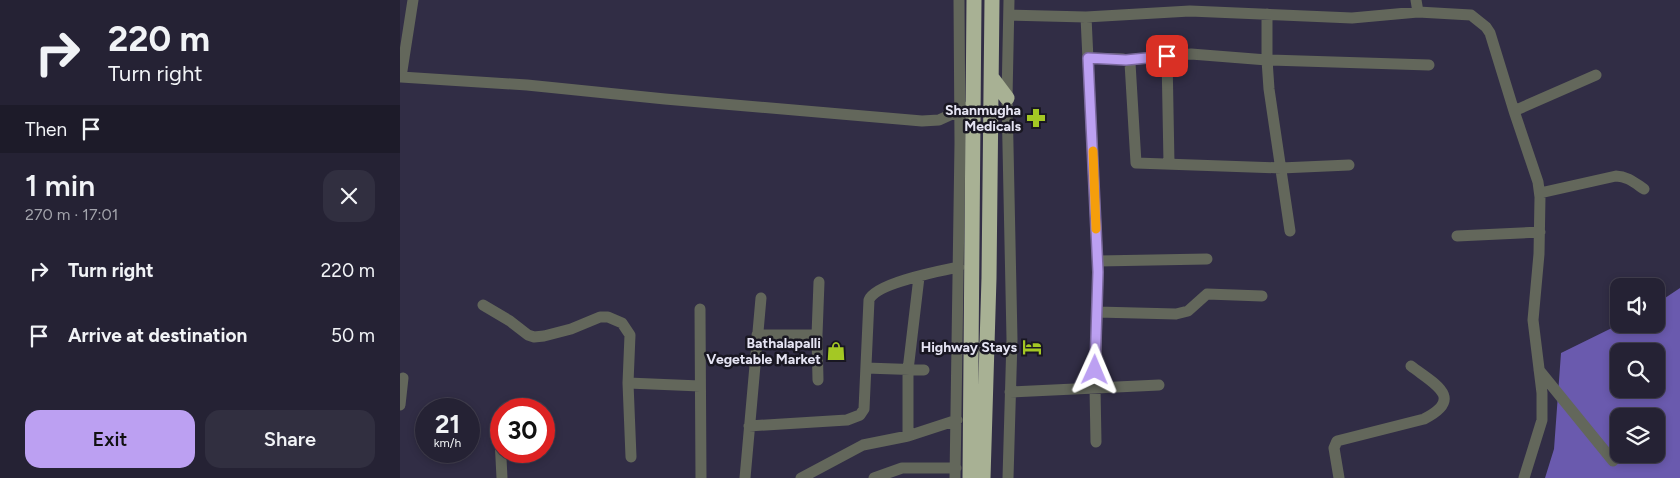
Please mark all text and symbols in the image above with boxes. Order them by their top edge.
text: 220 m [108,18,210,60]
icon: right [25,20,90,85]
pin [1146,35,1188,77]
icon: arrive [1153,42,1181,70]
text: Turn right [108,60,203,87]
place label: Shanmugha Medicals [945,102,1021,135]
pharmacy icon: Shanmugha Medicals [1025,107,1047,129]
icon: arrive [77,115,105,143]
text: Then [25,118,67,141]
text: 1 min [25,167,95,204]
button: close [323,170,375,222]
text: 270 m · 17:01 [25,205,118,224]
icon: right [25,257,53,285]
text: Turn right [68,259,154,282]
text: 220 m [321,259,375,282]
map controls [1610,278,1665,463]
button: sound [1610,278,1665,333]
icon: arrive [25,322,53,350]
text: Arrive at destination [68,324,247,347]
text: 50 m [331,324,375,347]
place label: Bathalapalli Vegetable Market [706,335,821,368]
hotel icon: Highway Stays [1021,336,1043,358]
place label: Highway Stays [921,339,1017,356]
shop icon: Bathalapalli Vegetable Market [825,340,847,362]
position arrow [1068,343,1120,395]
button: search [1610,343,1665,398]
speed limit sign: 30 [490,398,555,463]
button: layers [1610,408,1665,463]
text: 21 [435,409,460,439]
button: Exit [25,410,195,468]
button: Share [205,410,375,468]
text: km/h [434,436,461,450]

